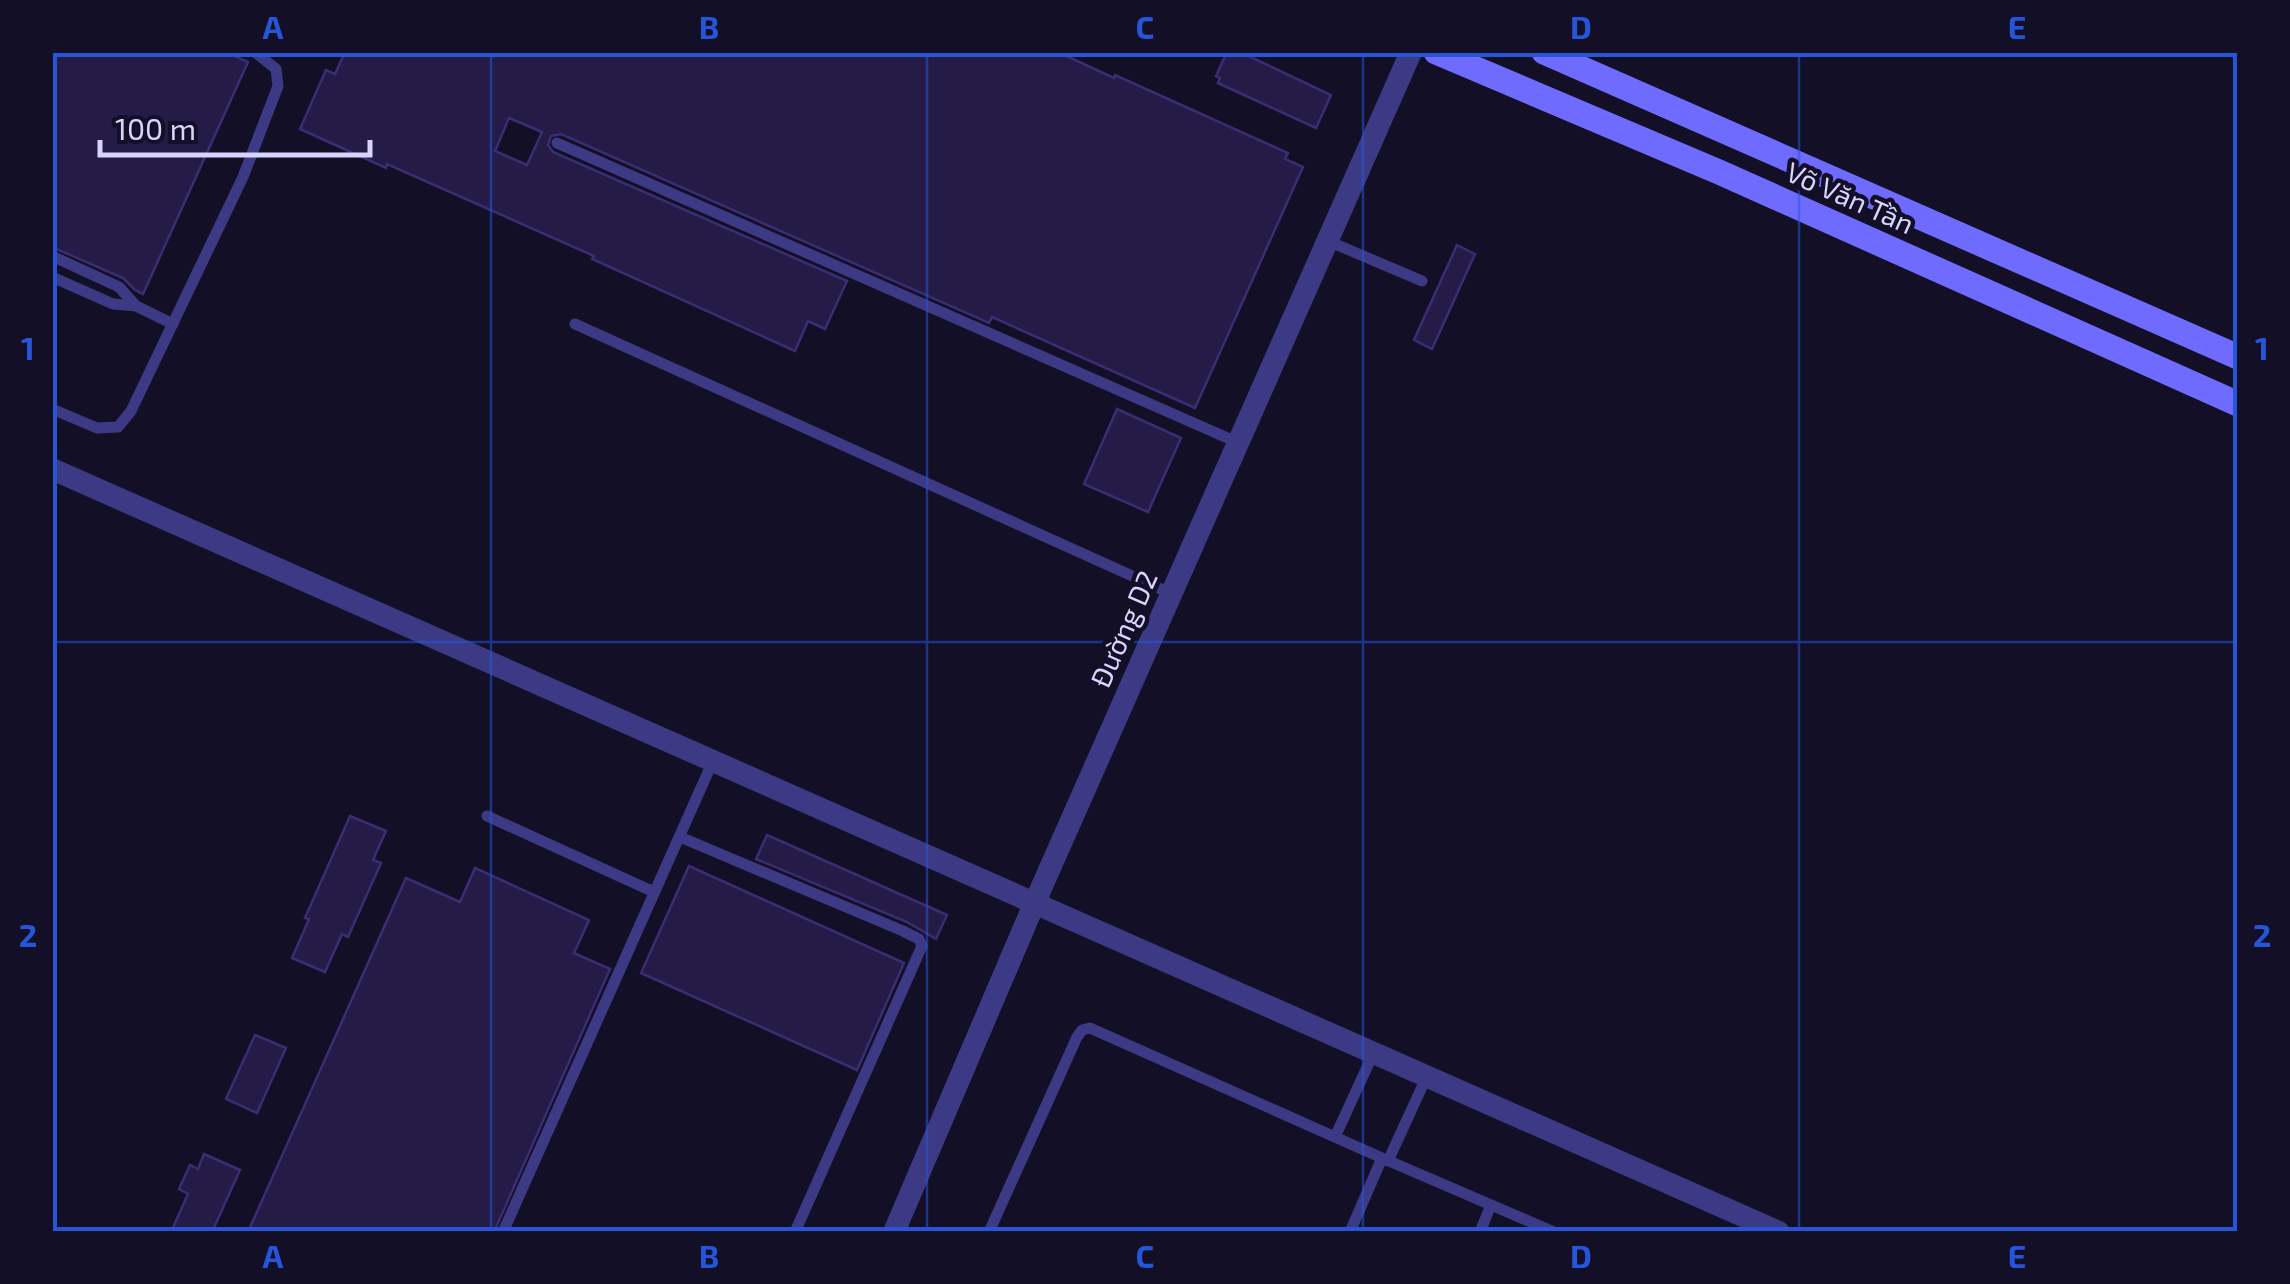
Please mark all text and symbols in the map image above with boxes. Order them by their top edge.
text: A [263,7,284,45]
text: B [699,7,719,45]
text: C [1136,7,1154,45]
text: D [1570,7,1592,45]
text: E [2008,7,2026,45]
scale bar [100,95,370,157]
text: 100 m [115,110,196,146]
street label: Võ Văn Tần [1781,154,1920,240]
text: 1 [21,328,35,366]
text: 1 [2255,328,2269,366]
street label: Đường D2 [1082,565,1164,692]
text: 2 [19,915,37,953]
text: 2 [2253,915,2271,953]
text: A [263,1236,284,1274]
text: B [699,1236,719,1274]
text: C [1136,1236,1154,1274]
text: D [1570,1236,1592,1274]
text: E [2008,1236,2026,1274]

